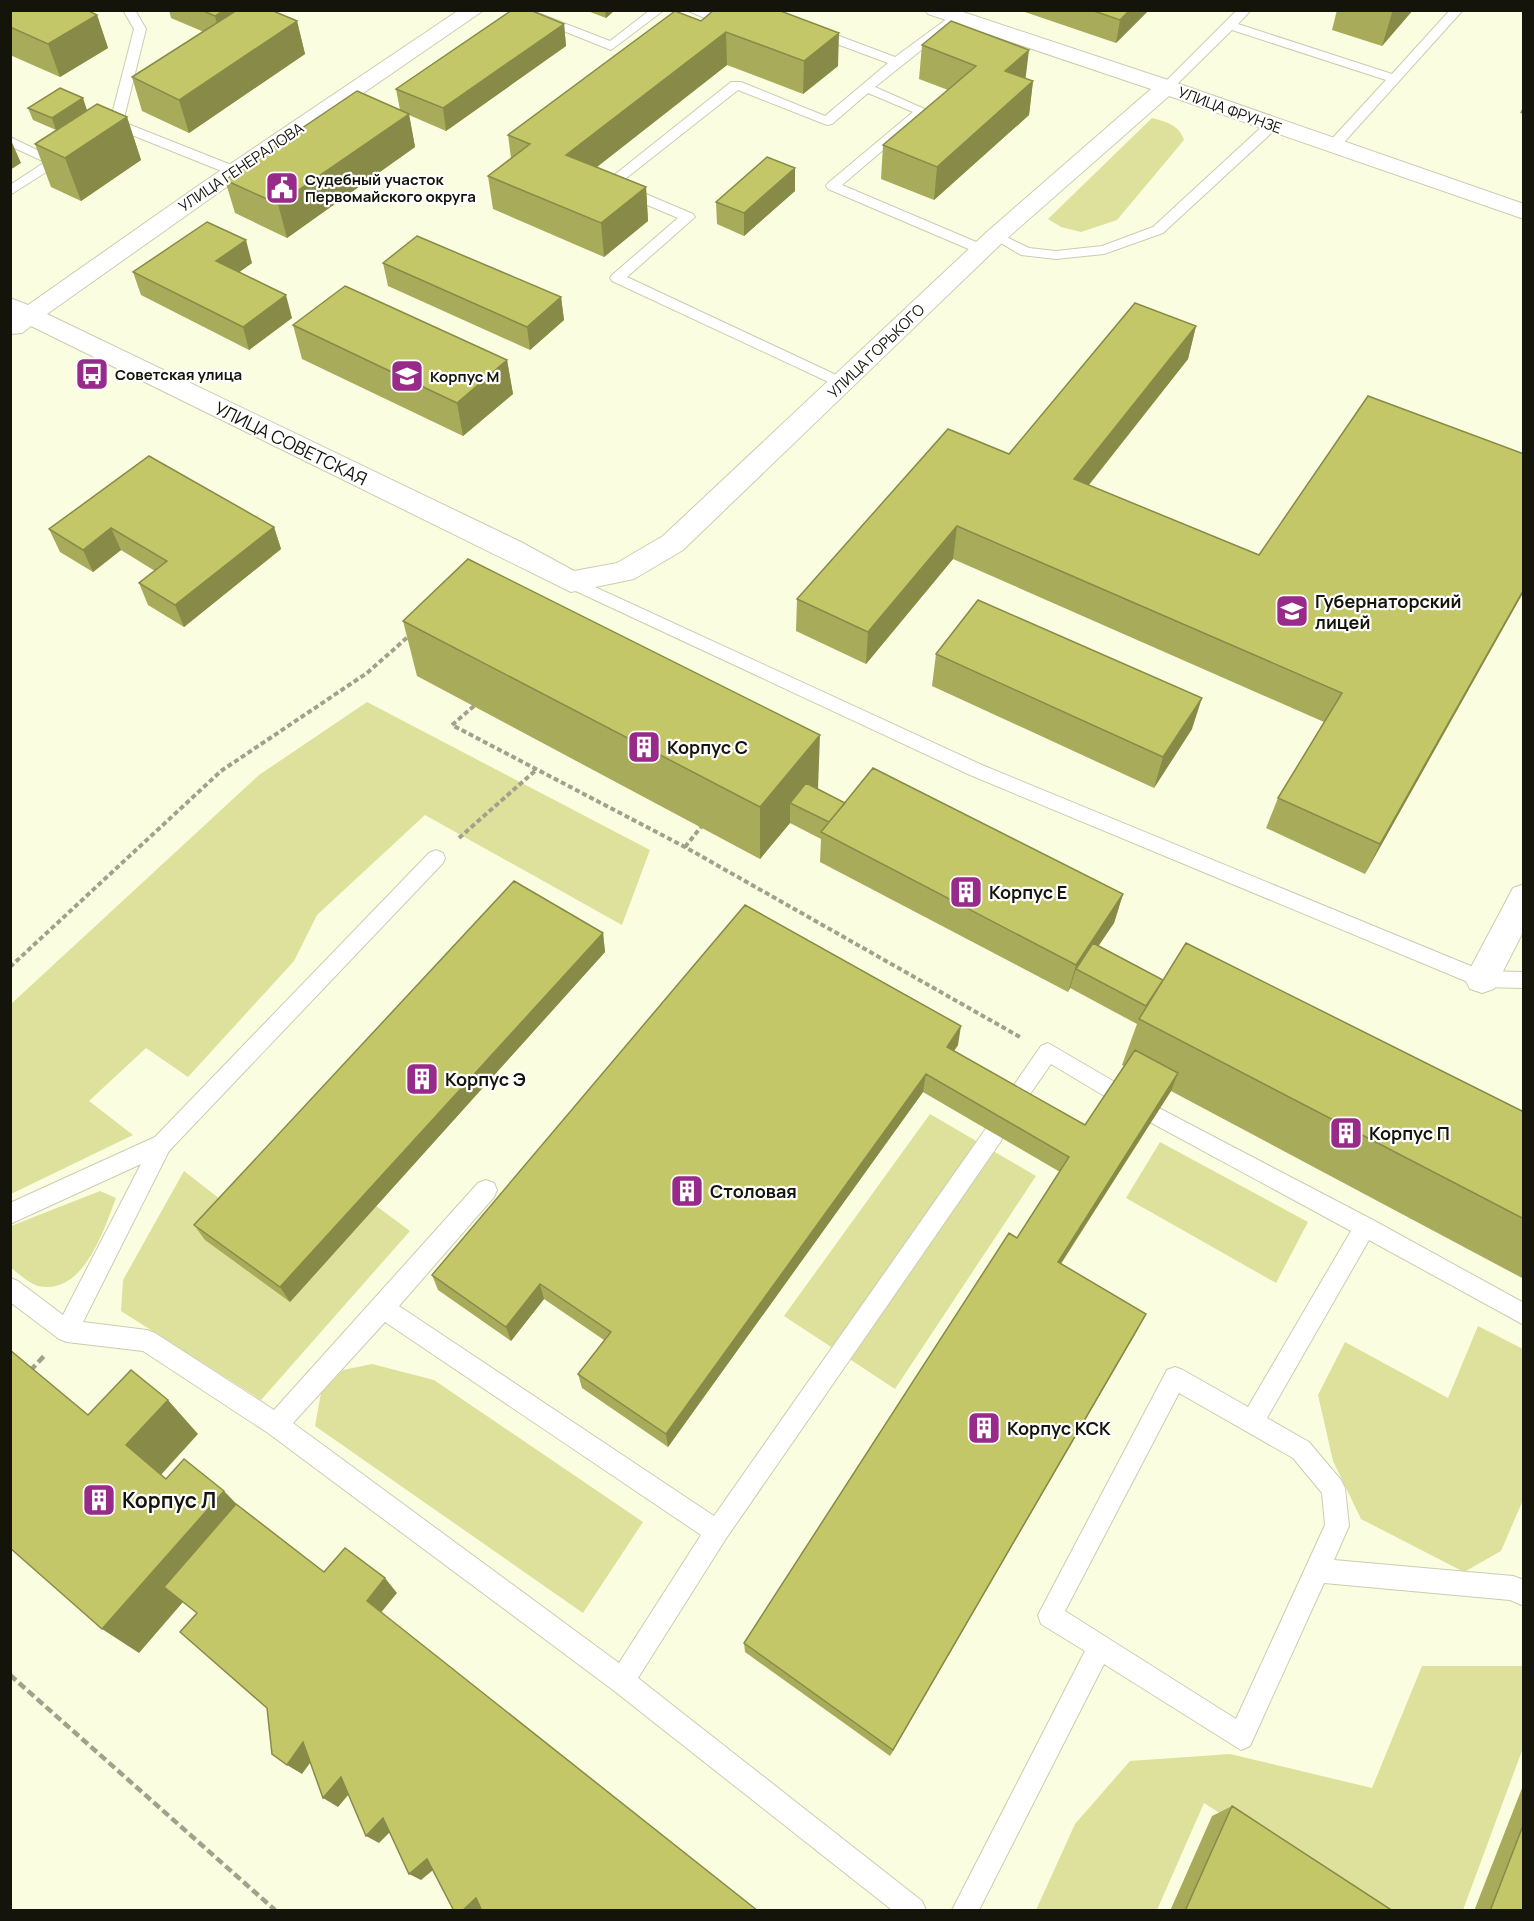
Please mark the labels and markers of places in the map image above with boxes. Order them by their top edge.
place label: Судебный участок Первомайского округа [305,169,476,207]
public building icon: Судебный участок Первомайского округа [264,170,300,206]
bus stop icon: Советская улица [74,356,110,392]
school or university icon: Корпус M [389,358,425,394]
place label: Советская улица [115,364,242,385]
place label: Корпус M [430,366,499,387]
place label: Губернаторский лицей [1315,589,1461,634]
school or university icon: Губернаторский лицей [1274,593,1310,629]
building icon: Корпус С [626,729,662,765]
place label: Корпус С [667,735,748,759]
building icon: Корпус Е [948,874,984,910]
place label: Корпус Е [989,880,1067,904]
building icon: Корпус Э [404,1061,440,1097]
place label: Корпус Э [445,1067,526,1091]
building icon: Корпус П [1328,1115,1364,1151]
place label: Корпус П [1369,1121,1450,1145]
building icon: Столовая [669,1173,705,1209]
place label: Столовая [710,1179,797,1203]
building icon: Корпус КСК [966,1410,1002,1446]
place label: Корпус КСК [1007,1416,1111,1440]
building icon: Корпус Л [81,1482,117,1518]
place label: Корпус Л [122,1486,216,1514]

